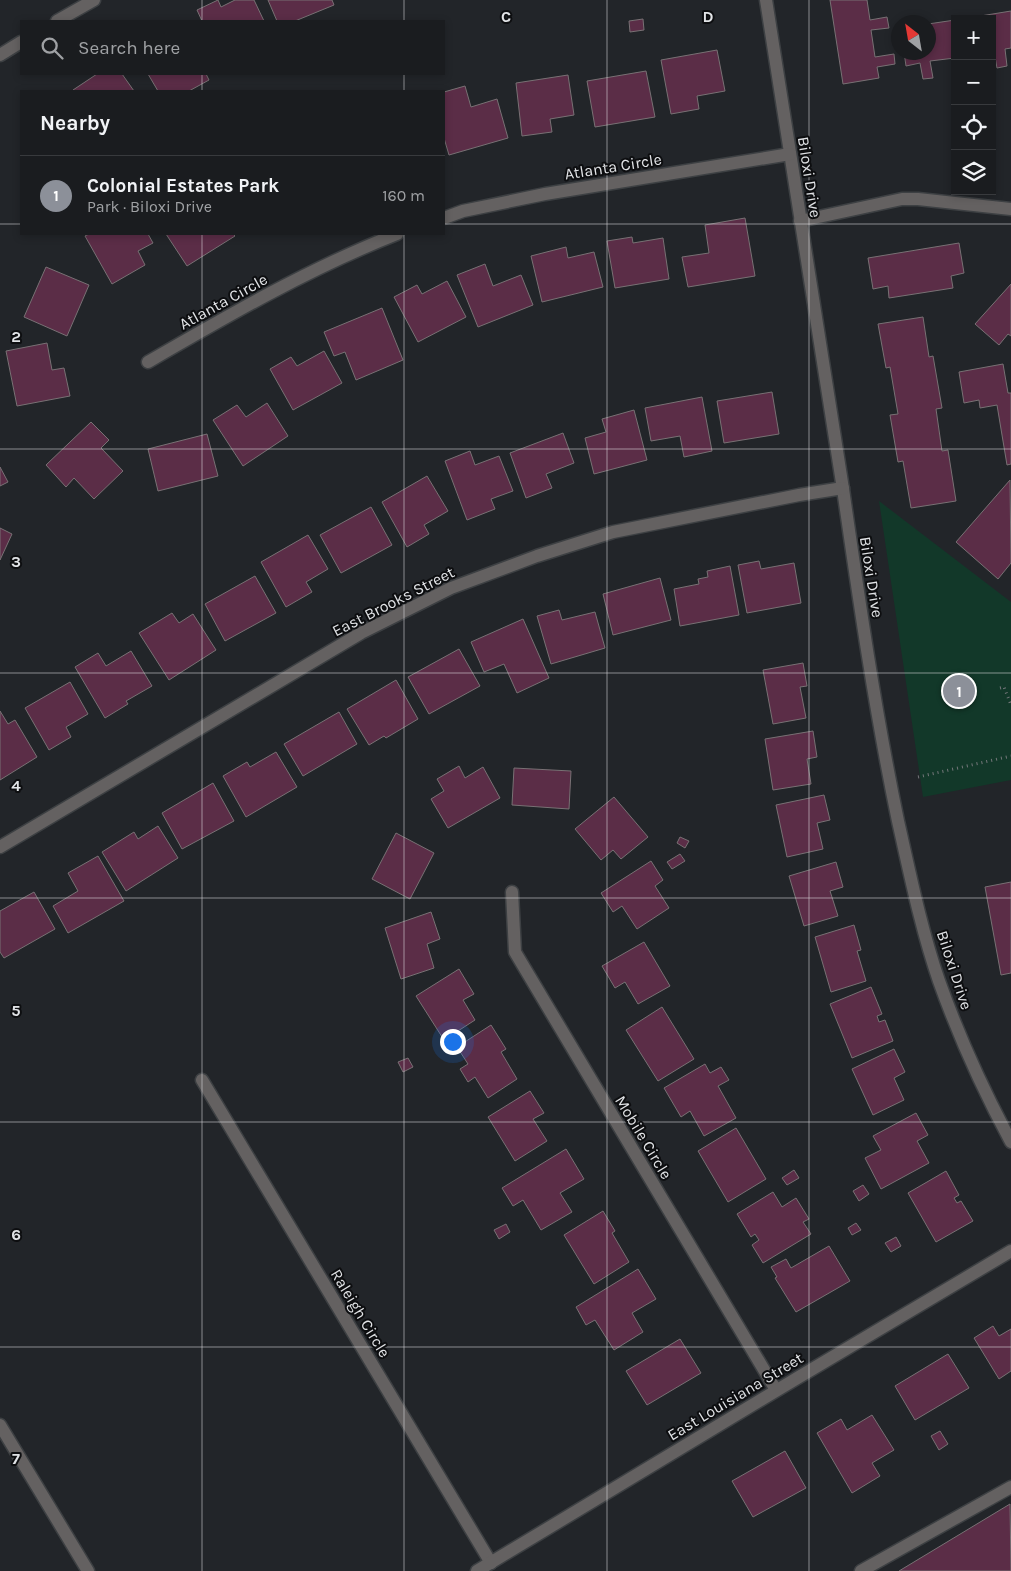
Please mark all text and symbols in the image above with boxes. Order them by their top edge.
text: C [501,7,511,26]
text: D [703,7,714,26]
north arrow [891,15,936,60]
map controls [951,15,996,195]
button: + [951,15,996,60]
search box [20,20,445,75]
icon: search [38,34,66,62]
text: Search here [78,37,180,59]
button: − [951,60,996,105]
button: locate [951,105,996,150]
text: Nearby [40,111,110,135]
street label: Biloxi Drive [794,135,825,219]
street label: Atlanta Circle [563,149,663,184]
button: layers [951,150,996,195]
text: Colonial Estates Park [87,175,279,197]
text: 1 [53,186,59,205]
text: 160 m [382,186,425,205]
text: Park · Biloxi Drive [87,197,212,216]
street label: Atlanta Circle [176,269,271,334]
text: 2 [11,327,21,346]
street label: Biloxi Drive [856,535,887,619]
text: 3 [11,552,21,571]
street label: East Brooks Street [329,562,457,640]
pin: 1 [943,672,975,710]
text: 4 [11,776,21,795]
street label: Biloxi Drive [933,928,976,1012]
text: 5 [11,1001,21,1020]
your location [440,1029,466,1055]
street label: Mobile Circle [611,1092,676,1183]
text: 6 [11,1225,21,1244]
street label: Raleigh Circle [327,1266,394,1361]
street label: East Louisiana Street [664,1348,807,1444]
text: 7 [12,1449,20,1468]

